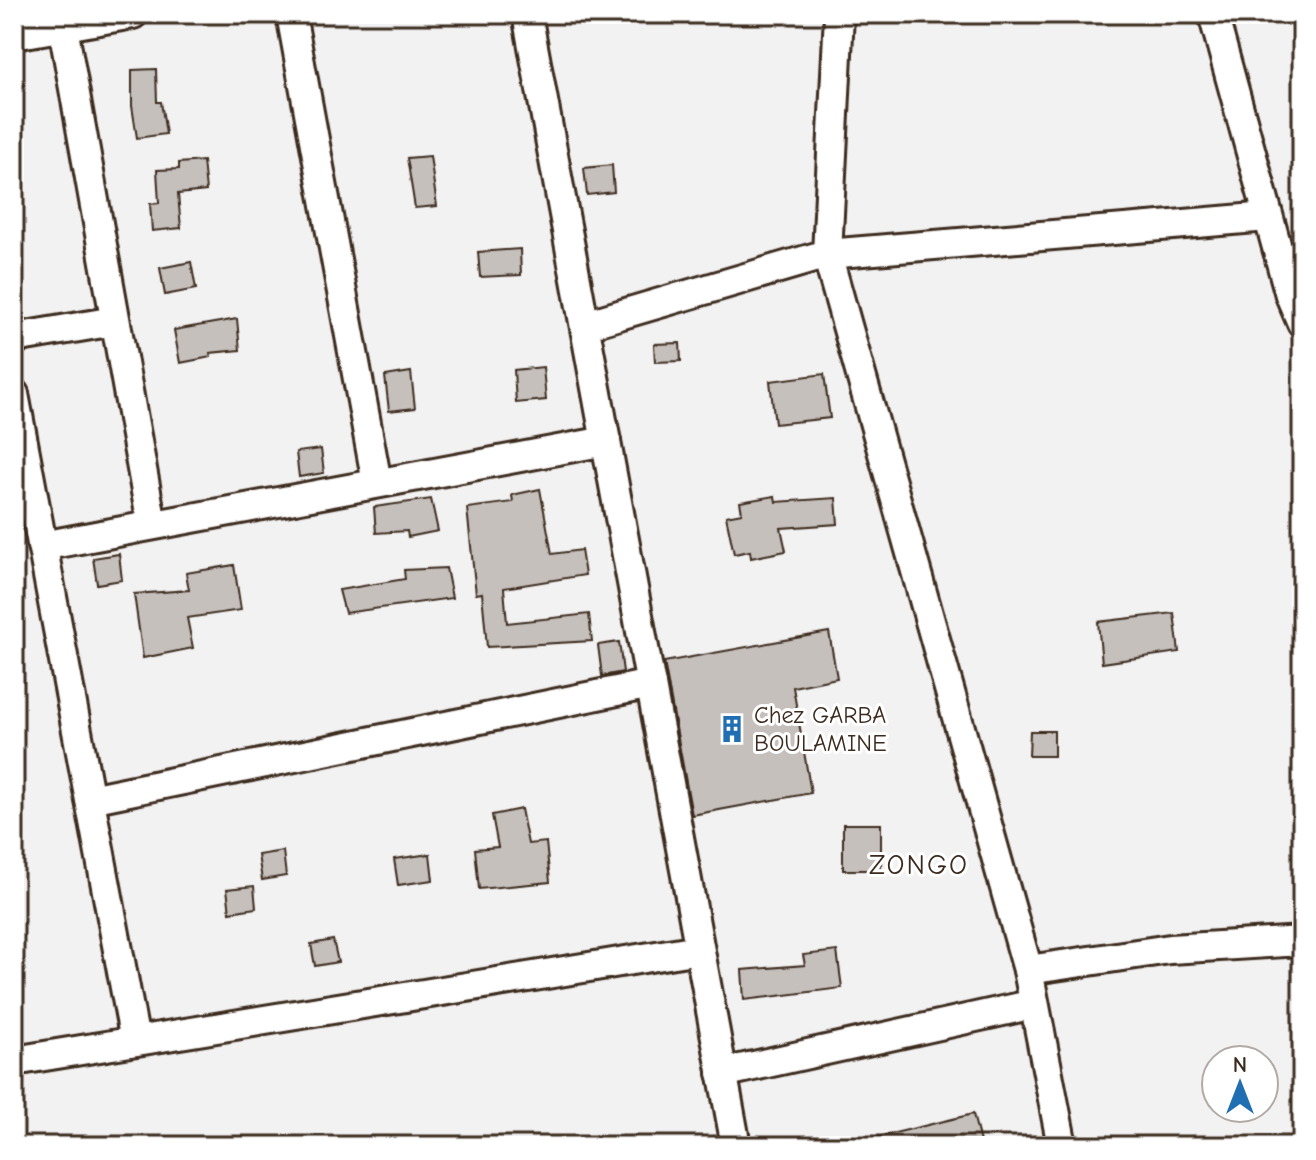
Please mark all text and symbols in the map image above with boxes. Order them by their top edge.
place label: Chez GARBA BOULAMINE [754,701,887,757]
building icon: Chez GARBA BOULAMINE [717,714,747,744]
district label: ZONGO [869,849,969,881]
north arrow [1200,1044,1280,1124]
text: N [1233,1052,1247,1078]

